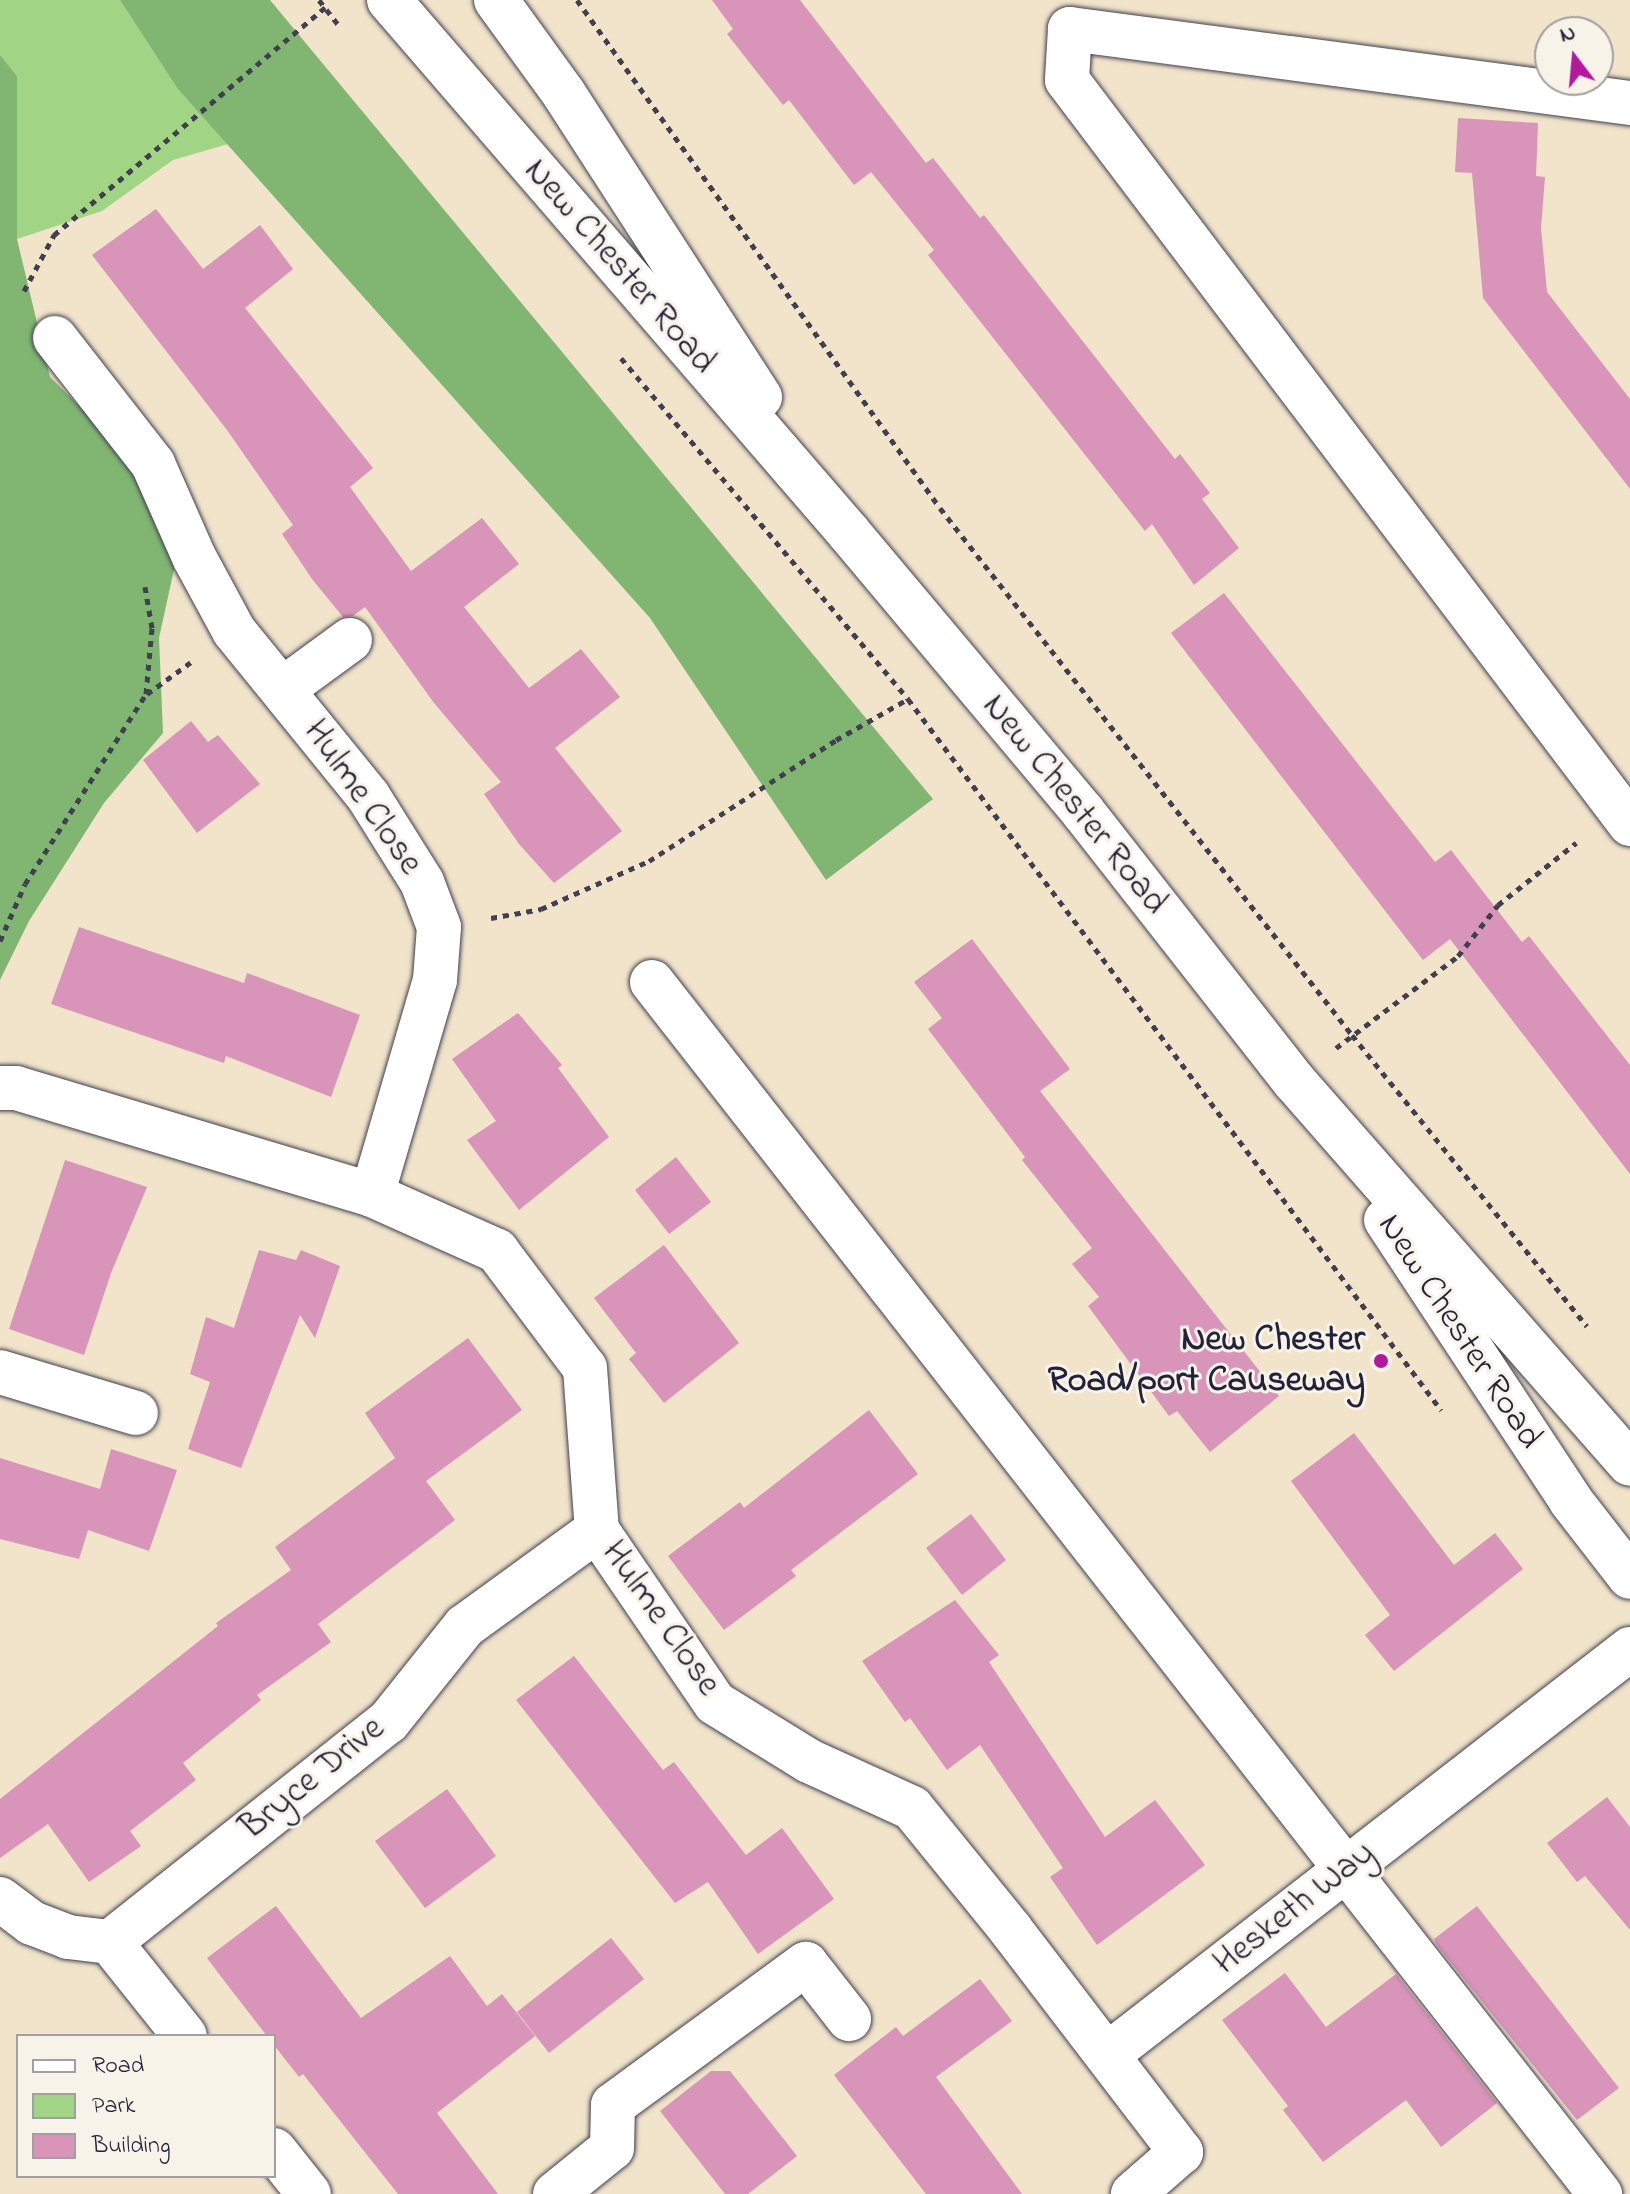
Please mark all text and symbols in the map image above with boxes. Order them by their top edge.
north arrow [1534,16,1614,96]
text: N [1556,17,1579,52]
street label: New Chester Road [514,151,724,383]
street label: New Chester Road [972,686,1176,924]
street label: Hulme Close [293,712,431,884]
street label: New Chester Road [1367,1207,1551,1457]
place label: New Chester Road/port Causeway [1048,1318,1365,1403]
marker: New Chester Road/port Causeway [1372,1352,1390,1370]
street label: Hulme Close [591,1533,729,1705]
street label: Bryce Drive [232,1708,394,1850]
street label: Hesketh Way [1206,1833,1384,1985]
legend [16,2034,276,2178]
text: Road [92,2049,144,2084]
text: Park [92,2089,135,2124]
text: Building [92,2129,171,2164]

